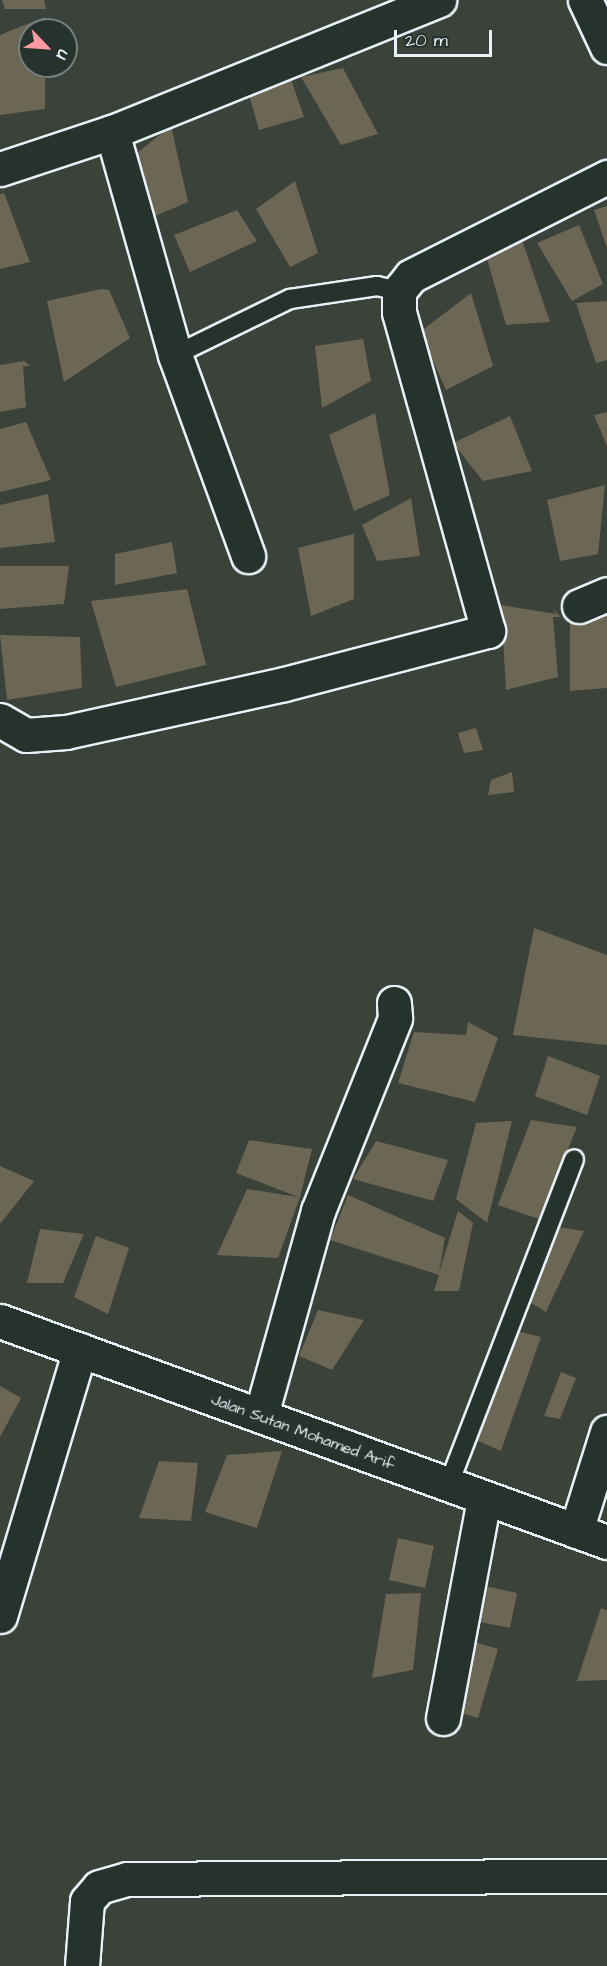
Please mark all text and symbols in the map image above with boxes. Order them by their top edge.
north arrow [18,18,78,78]
scale bar [397,18,494,56]
text: 20 m [405,28,448,53]
text: U [51,46,74,63]
street label: Jalan Sutan Mohamed Arif [209,1390,397,1474]

